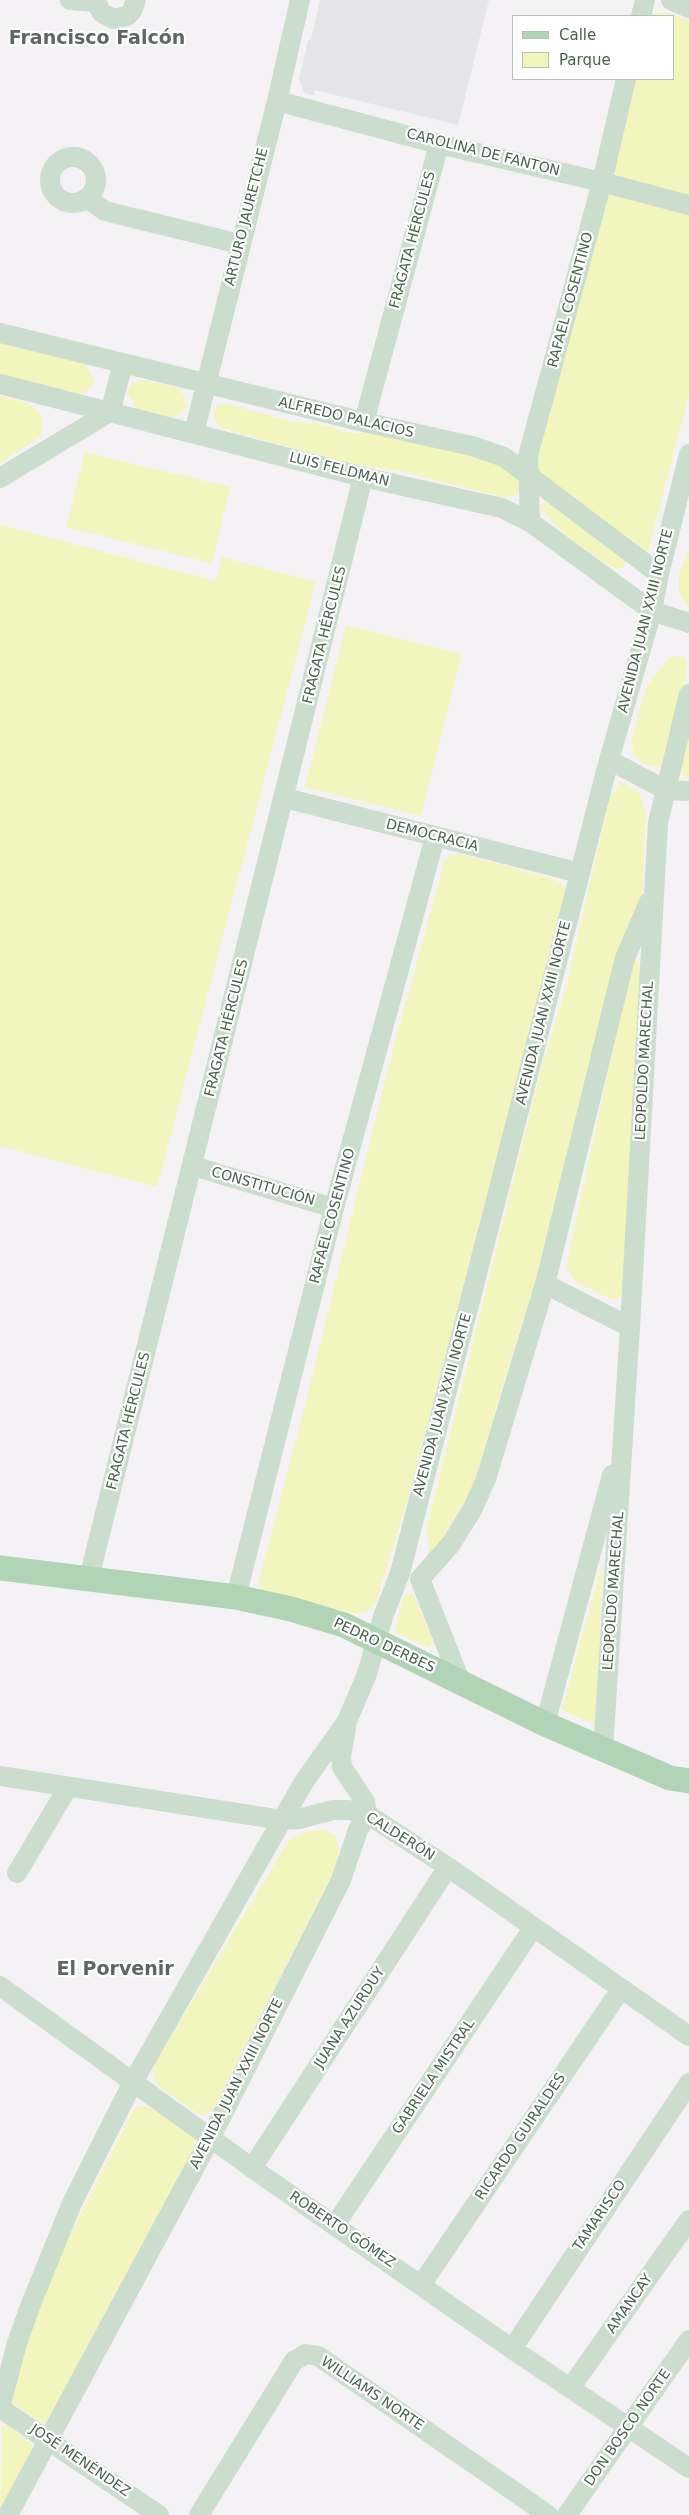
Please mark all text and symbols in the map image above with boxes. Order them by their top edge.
legend [512,15,674,80]
text: Calle [559,26,596,44]
district label: Francisco Falcón [9,28,185,50]
text: Parque [559,51,611,69]
street label: CAROLINA DE FANTON [405,126,561,180]
street label: ARTURO JAURETCHE [222,146,272,288]
street label: FRAGATA HÉRCULES [387,170,439,310]
street label: RAFAEL COSENTINO [545,231,597,369]
street label: ALFREDO PALACIOS [277,394,415,442]
street label: LUIS FELDMAN [287,449,391,491]
street label: AVENIDA JUAN XXIII NORTE [615,527,677,715]
street label: FRAGATA HÉRCULES [300,564,350,706]
street label: DEMOCRACIA [384,816,480,856]
street label: AVENIDA JUAN XXIII NORTE [513,919,575,1107]
street label: FRAGATA HÉRCULES [202,957,252,1099]
street label: LEOPOLDO MARECHAL [632,981,658,1141]
street label: RAFAEL COSENTINO [307,1147,359,1285]
street label: CONSTITUCIÓN [209,1164,317,1210]
street label: AVENIDA JUAN XXIII NORTE [410,1312,476,1498]
street label: FRAGATA HÉRCULES [104,1350,154,1492]
street label: LEOPOLDO MARECHAL [600,1511,628,1671]
street label: PEDRO DERBES [331,1615,437,1677]
street label: CALDERÓN [362,1809,438,1865]
district label: El Porvenir [56,1959,174,1981]
street label: JUANA AZURDUY [311,1964,389,2072]
street label: AVENIDA JUAN XXIII NORTE [187,1996,287,2172]
street label: GABRIELA MISTRAL [389,2016,479,2138]
street label: RICARDO GUIRALDES [472,2070,570,2204]
street label: TAMARISCO [570,2177,630,2255]
street label: ROBERTO GÓMEZ [286,2188,398,2272]
street label: AMANCAY [603,2271,657,2337]
street label: WILLIAMS NORTE [317,2353,427,2435]
street label: DON BOSCO NORTE [581,2366,675,2490]
street label: JOSÉ MENÉNDEZ [27,2421,133,2501]

